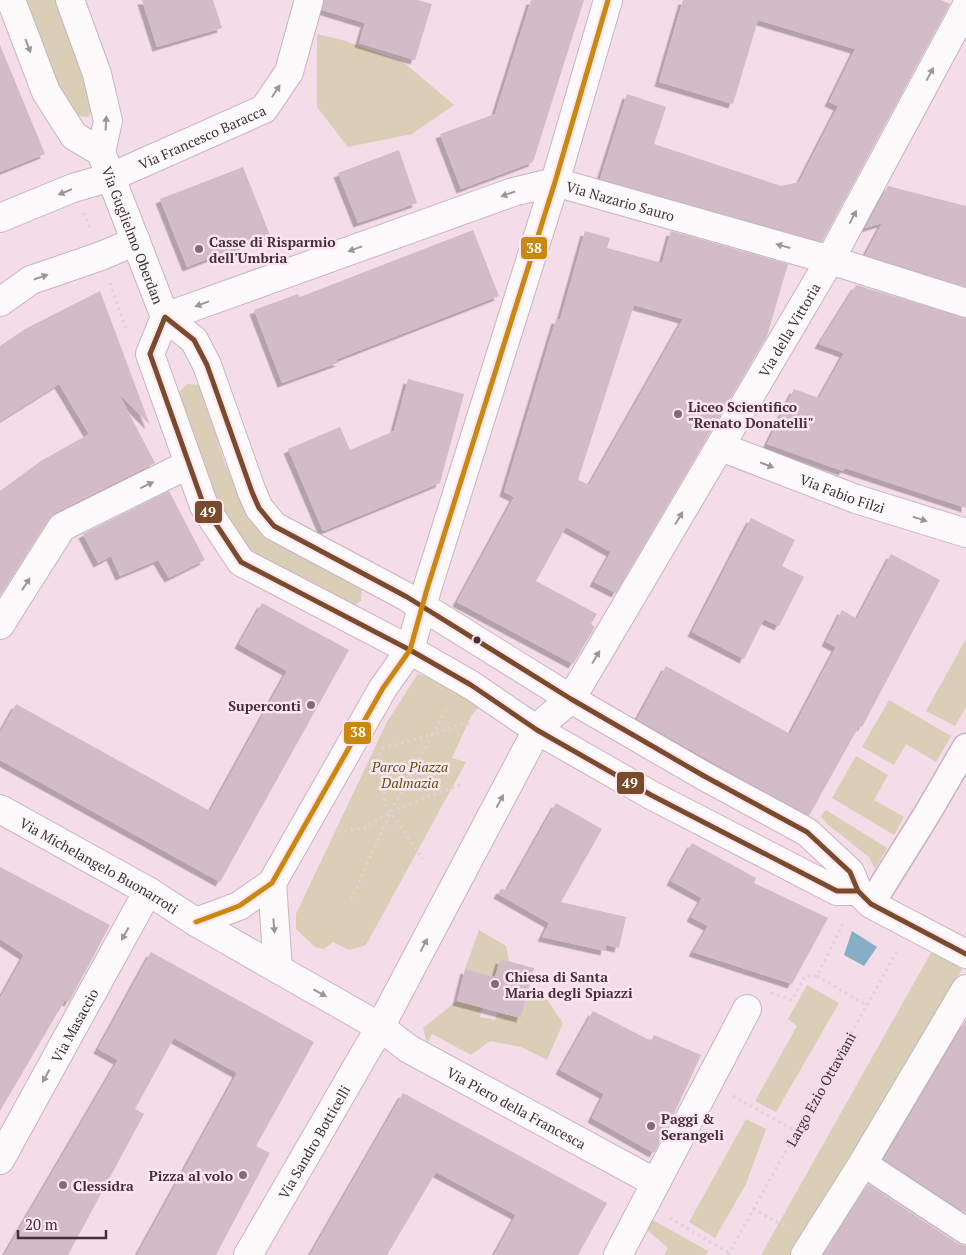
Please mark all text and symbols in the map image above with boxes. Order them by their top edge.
one-way arrow [25,38,33,53]
one-way arrow [926,66,934,81]
one-way arrow [271,84,281,98]
street label: Via Francesco Baracca [135,100,269,173]
one-way arrow [103,115,111,131]
street label: Via Guglielmo Oberdan [98,164,169,307]
street label: Via Nazario Sauro [564,176,677,225]
one-way arrow [58,188,72,196]
one-way arrow [500,191,515,199]
one-way arrow [849,209,857,224]
place label: Casse di Risparmio dell'Umbria [209,232,336,267]
line badge: 38 [520,236,548,260]
text: 38 [526,238,542,257]
one-way arrow [776,242,791,250]
marker: Casse di Risparmio dell'Umbria [193,243,205,255]
one-way arrow [347,245,362,253]
one-way arrow [34,272,49,280]
street label: Via della Vittoria [754,279,824,380]
one-way arrow [194,300,209,308]
place label: Liceo Scientifico "Renato Donatelli" [688,397,814,432]
marker: Liceo Scientifico "Renato Donatelli" [672,408,684,420]
one-way arrow [759,461,774,469]
street label: Via Fabio Filzi [797,469,887,517]
one-way arrow [140,481,155,489]
line badge: 49 [194,500,223,524]
text: 49 [200,502,216,521]
one-way arrow [675,511,684,524]
one-way arrow [912,515,927,523]
one-way arrow [21,577,30,591]
unlabelled marker [472,635,482,645]
one-way arrow [592,651,601,664]
place label: Superconti [228,696,301,715]
marker: Superconti [305,699,317,711]
line badge: 38 [343,721,372,745]
text: 38 [350,722,366,741]
park label: Parco Piazza Dalmazia [371,757,448,792]
line badge: 49 [616,771,645,795]
text: 49 [622,773,638,792]
one-way arrow [496,794,504,808]
street label: Via Michelangelo Buonarroti [17,812,182,918]
one-way arrow [270,918,278,934]
one-way arrow [121,927,129,941]
one-way arrow [420,937,428,952]
place label: Chiesa di Santa Maria degli Spiazzi [505,967,633,1002]
marker: Chiesa di Santa Maria degli Spiazzi [489,978,501,990]
street label: Via Masaccio [46,985,102,1065]
one-way arrow [313,989,328,997]
street label: Largo Ezio Ottaviani [781,1028,860,1149]
street label: Via Piero della Francesca [444,1062,590,1153]
one-way arrow [42,1069,50,1084]
street label: Via Sandro Botticelli [273,1081,354,1202]
place label: Paggi & Serangeli [661,1109,724,1144]
marker: Paggi & Serangeli [645,1120,657,1132]
place label: Pizza al volo [149,1166,233,1185]
marker: Pizza al volo [237,1169,249,1181]
place label: Clessidra [73,1176,134,1195]
marker: Clessidra [57,1179,69,1191]
scale bar [18,1208,105,1240]
text: 20 m [25,1214,58,1234]

